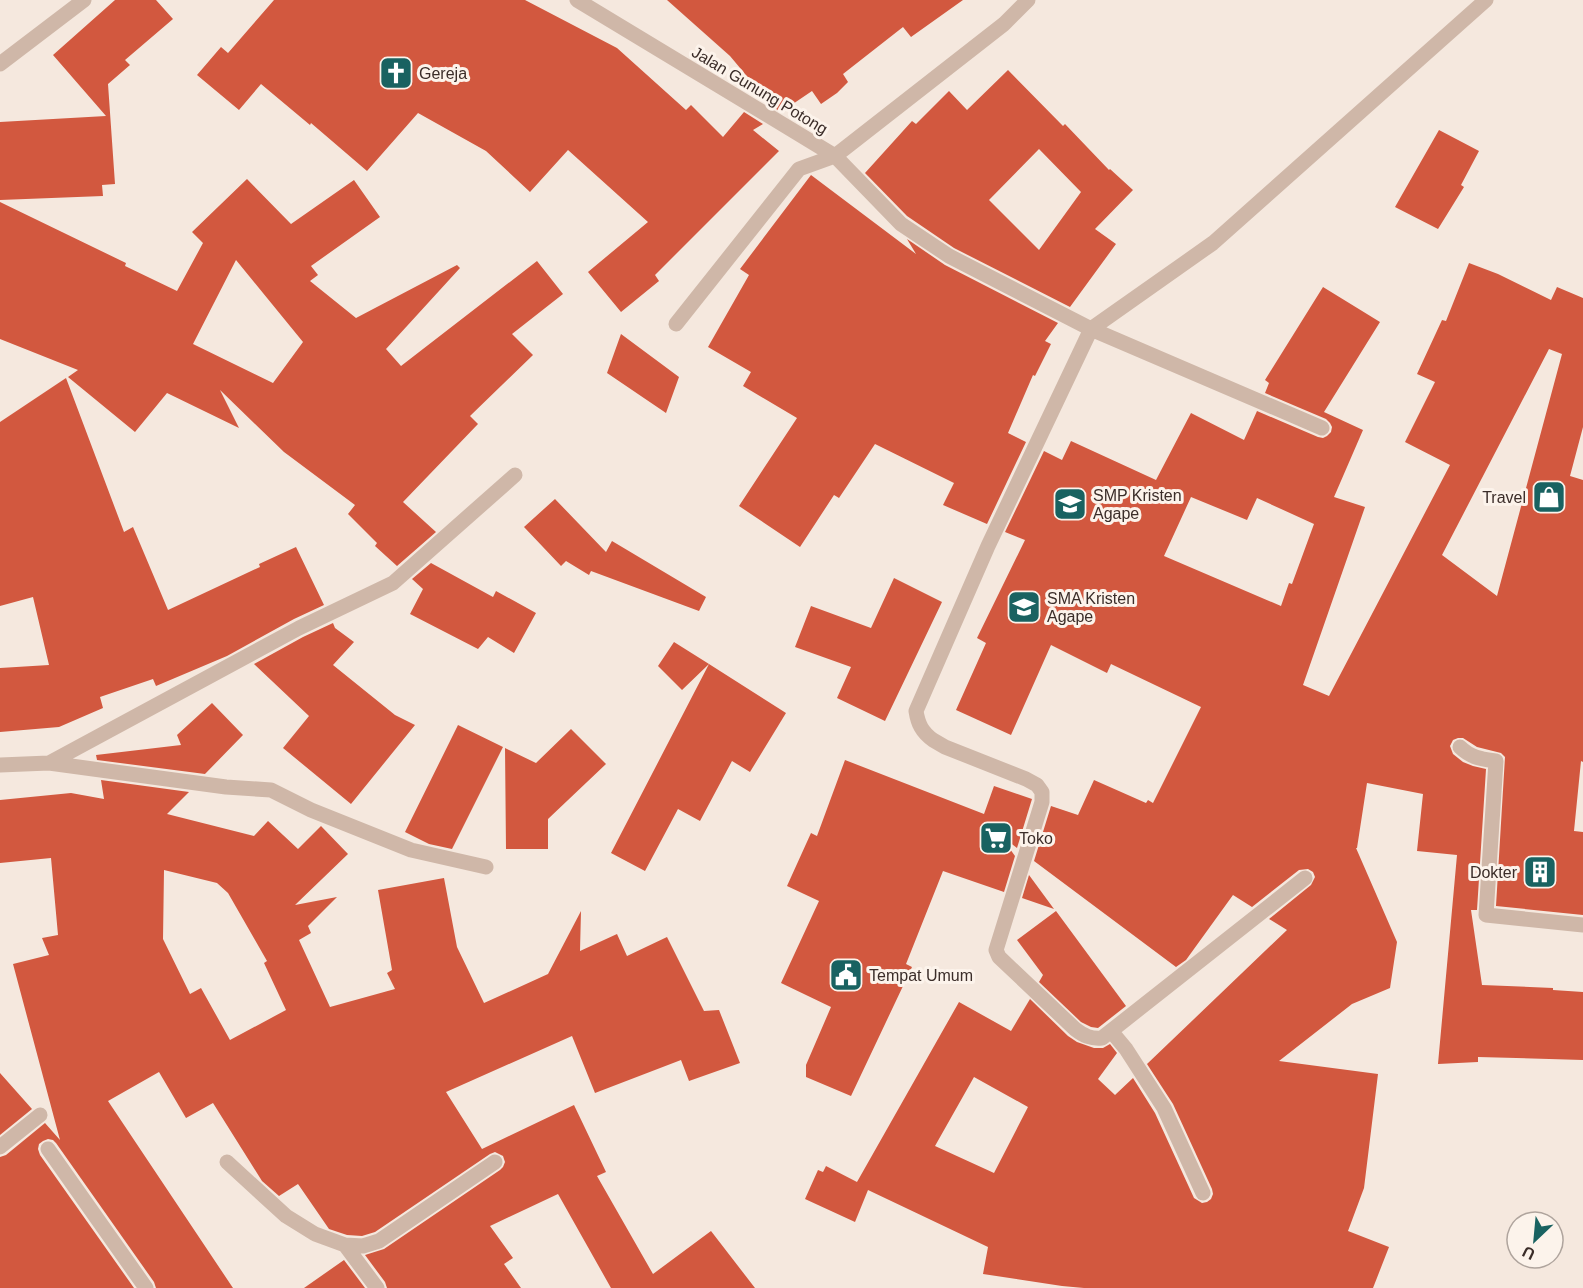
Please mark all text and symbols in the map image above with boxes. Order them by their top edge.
street label: Jalan Gunung Potong [689,43,830,138]
church icon: Gereja [378,55,414,91]
place label: Gereja [419,65,467,82]
shop icon: Travel [1531,479,1567,515]
school or university icon: SMP Kristen Agape [1052,486,1088,522]
place label: SMP Kristen Agape [1093,487,1182,522]
place label: Travel [1482,489,1526,506]
school or university icon: SMA Kristen Agape [1006,589,1042,625]
place label: SMA Kristen Agape [1047,590,1135,625]
supermarket icon: Toko [978,820,1014,856]
place label: Toko [1019,830,1053,847]
building icon: Dokter [1522,854,1558,890]
place label: Dokter [1470,864,1518,881]
public building icon: Tempat Umum [828,957,864,993]
place label: Tempat Umum [869,967,973,984]
north arrow [1505,1210,1565,1270]
text: U [1520,1243,1538,1263]

